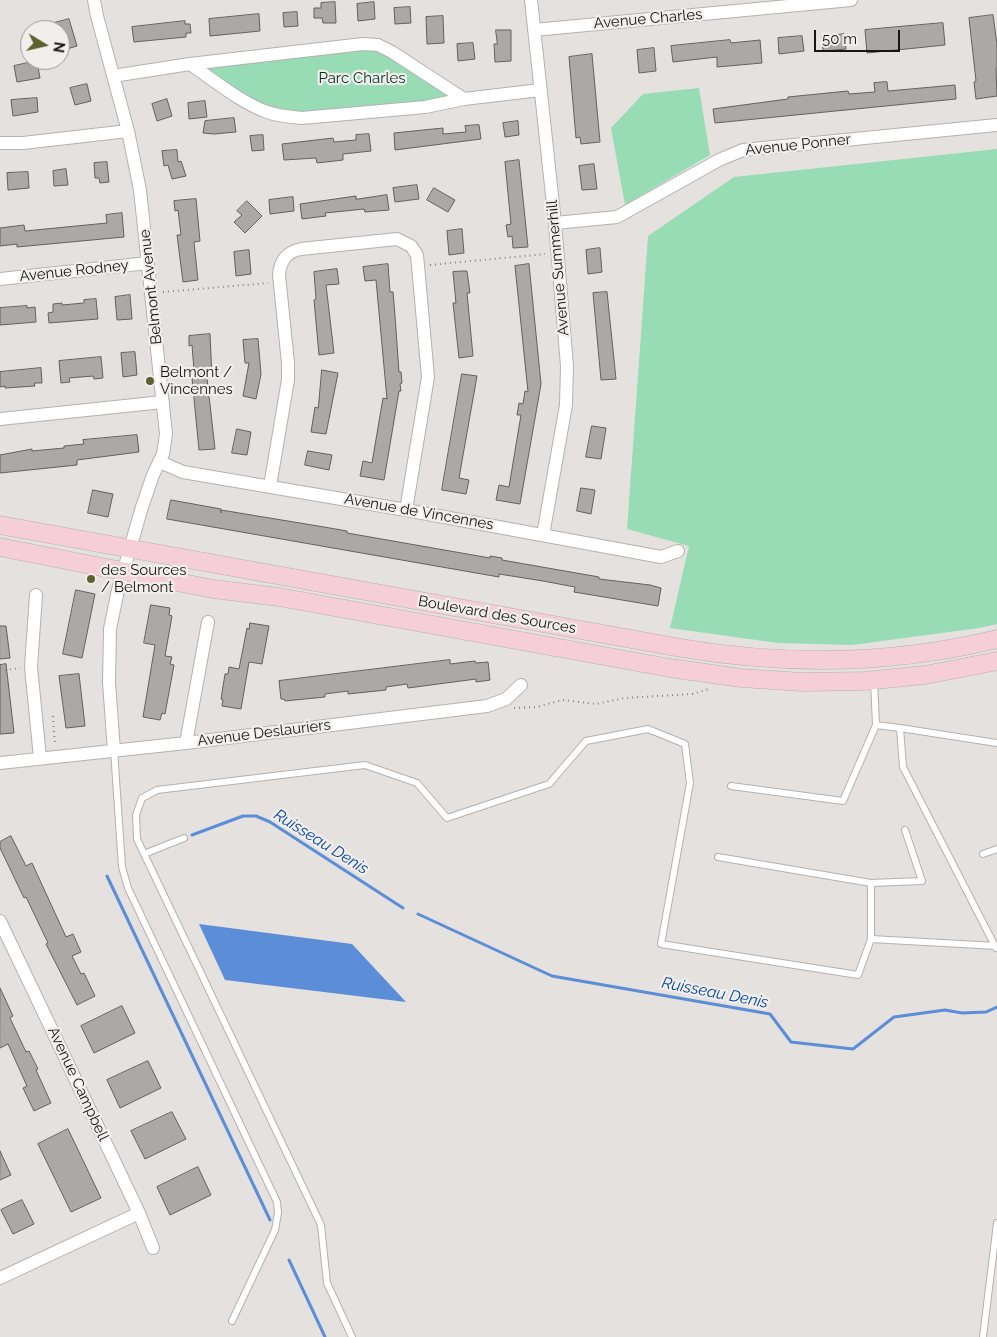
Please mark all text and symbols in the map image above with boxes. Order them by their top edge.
street label: Avenue Charles [593,5,703,33]
north arrow [20,20,70,70]
scale bar [817,20,903,52]
text: 50 m [822,30,857,48]
text: N [50,41,68,54]
park label: Parc Charles [318,69,406,87]
street label: Avenue Ponner [744,131,852,159]
street label: Avenue Summerhill [543,199,573,337]
street label: Belmont Avenue [136,229,166,345]
street label: Avenue Rodney [18,256,130,286]
place label: Belmont / Vincennes [160,363,233,398]
marker: Belmont / Vincennes [144,375,156,387]
street label: Avenue de Vincennes [343,490,495,534]
place label: des Sources / Belmont [101,561,186,596]
marker: des Sources / Belmont [85,573,97,585]
street label: Boulevard des Sources [417,592,577,638]
street label: Avenue Deslauriers [196,716,332,750]
water label: Ruisseau Denis [270,805,372,879]
water label: Ruisseau Denis [660,973,770,1013]
street label: Avenue Campbell [44,1024,112,1144]

